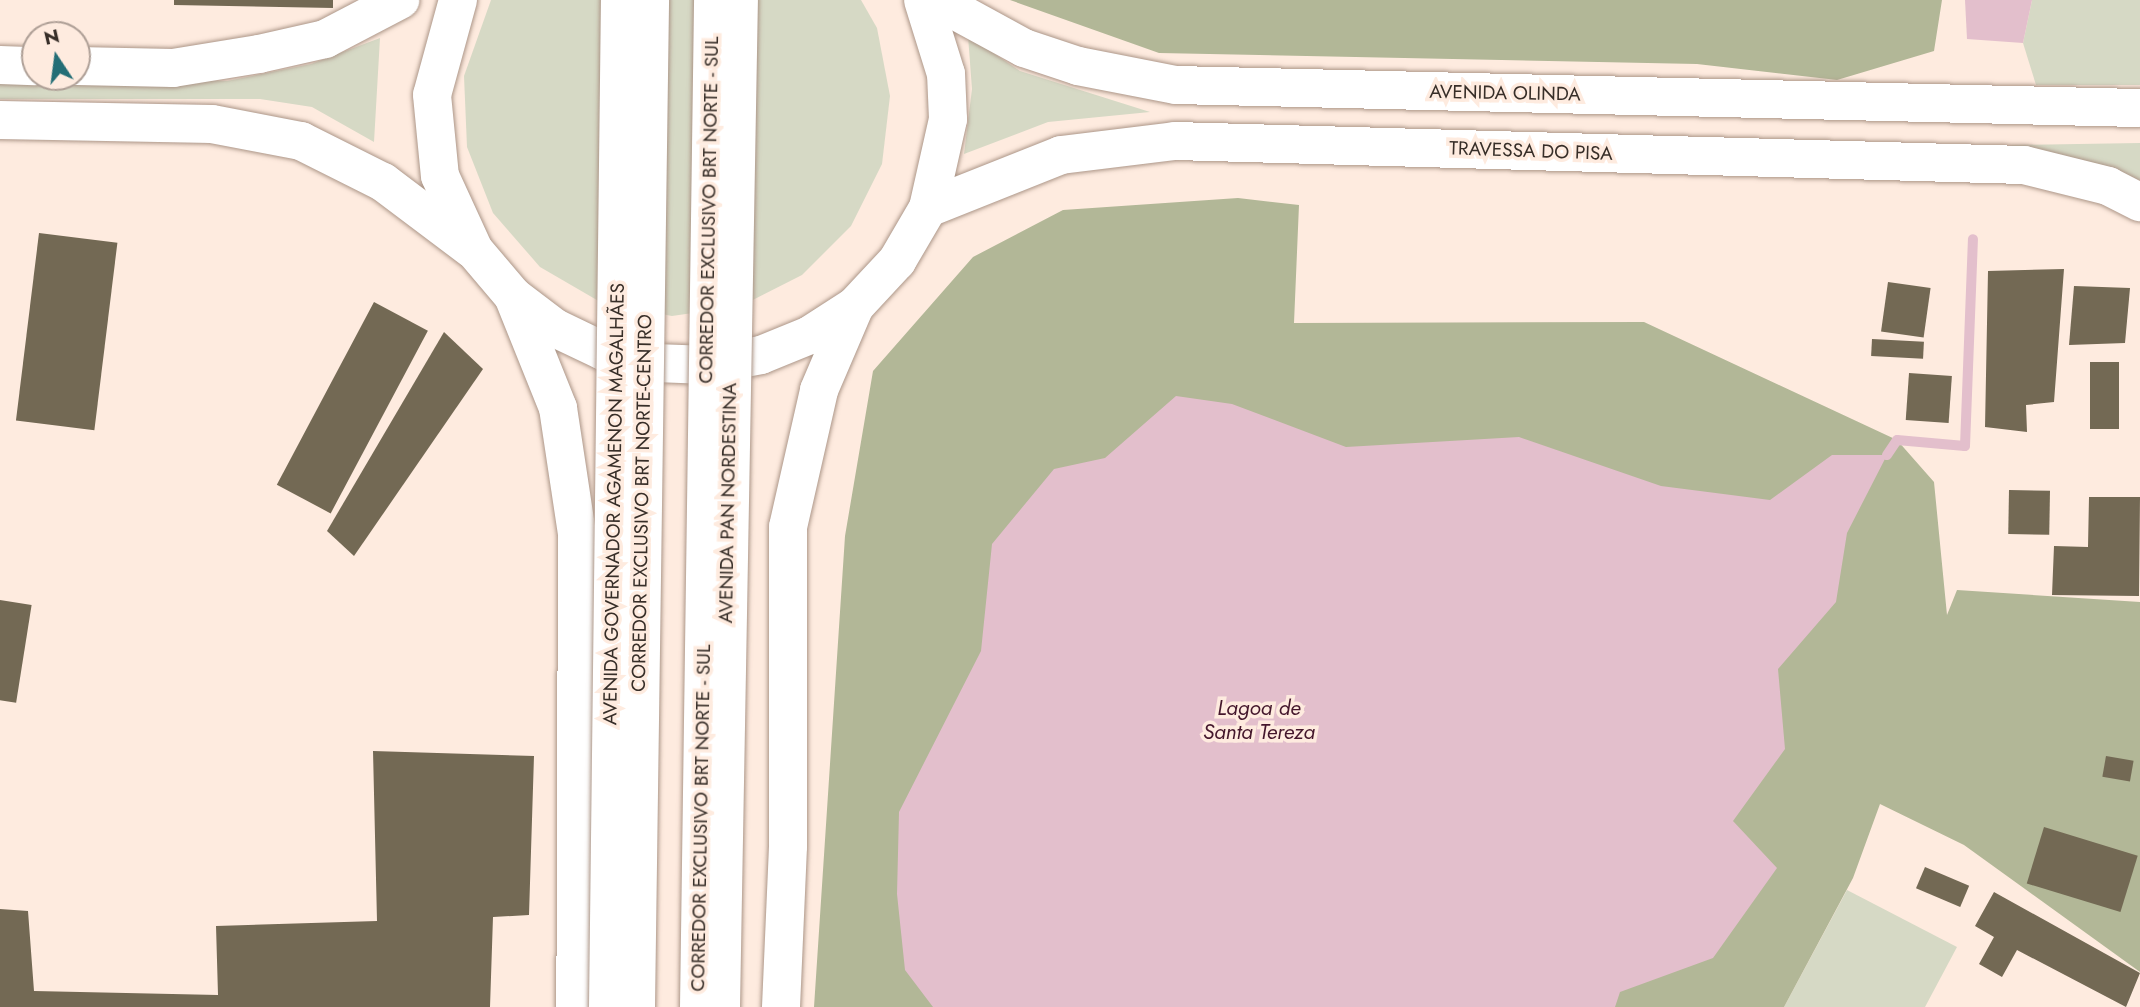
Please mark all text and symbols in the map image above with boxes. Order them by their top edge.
north arrow [21,21,91,91]
text: N [41,22,62,52]
street label: CORREDOR EXCLUSIVO BRT NORTE - SUL [695,36,723,384]
street label: AVENIDA OLINDA [1429,80,1581,106]
street label: TRAVESSA DO PISA [1449,137,1613,165]
street label: AVENIDA GOVERNADOR AGAMENON MAGALHÃES [599,283,629,725]
street label: CORREDOR EXCLUSIVO BRT NORTE-CENTRO [627,314,657,692]
street label: AVENIDA PAN NORDESTINA [715,383,741,623]
street label: CORREDOR EXCLUSIVO BRT NORTE - SUL [687,644,715,992]
water label: Lagoa de Santa Tereza [1203,695,1315,745]

